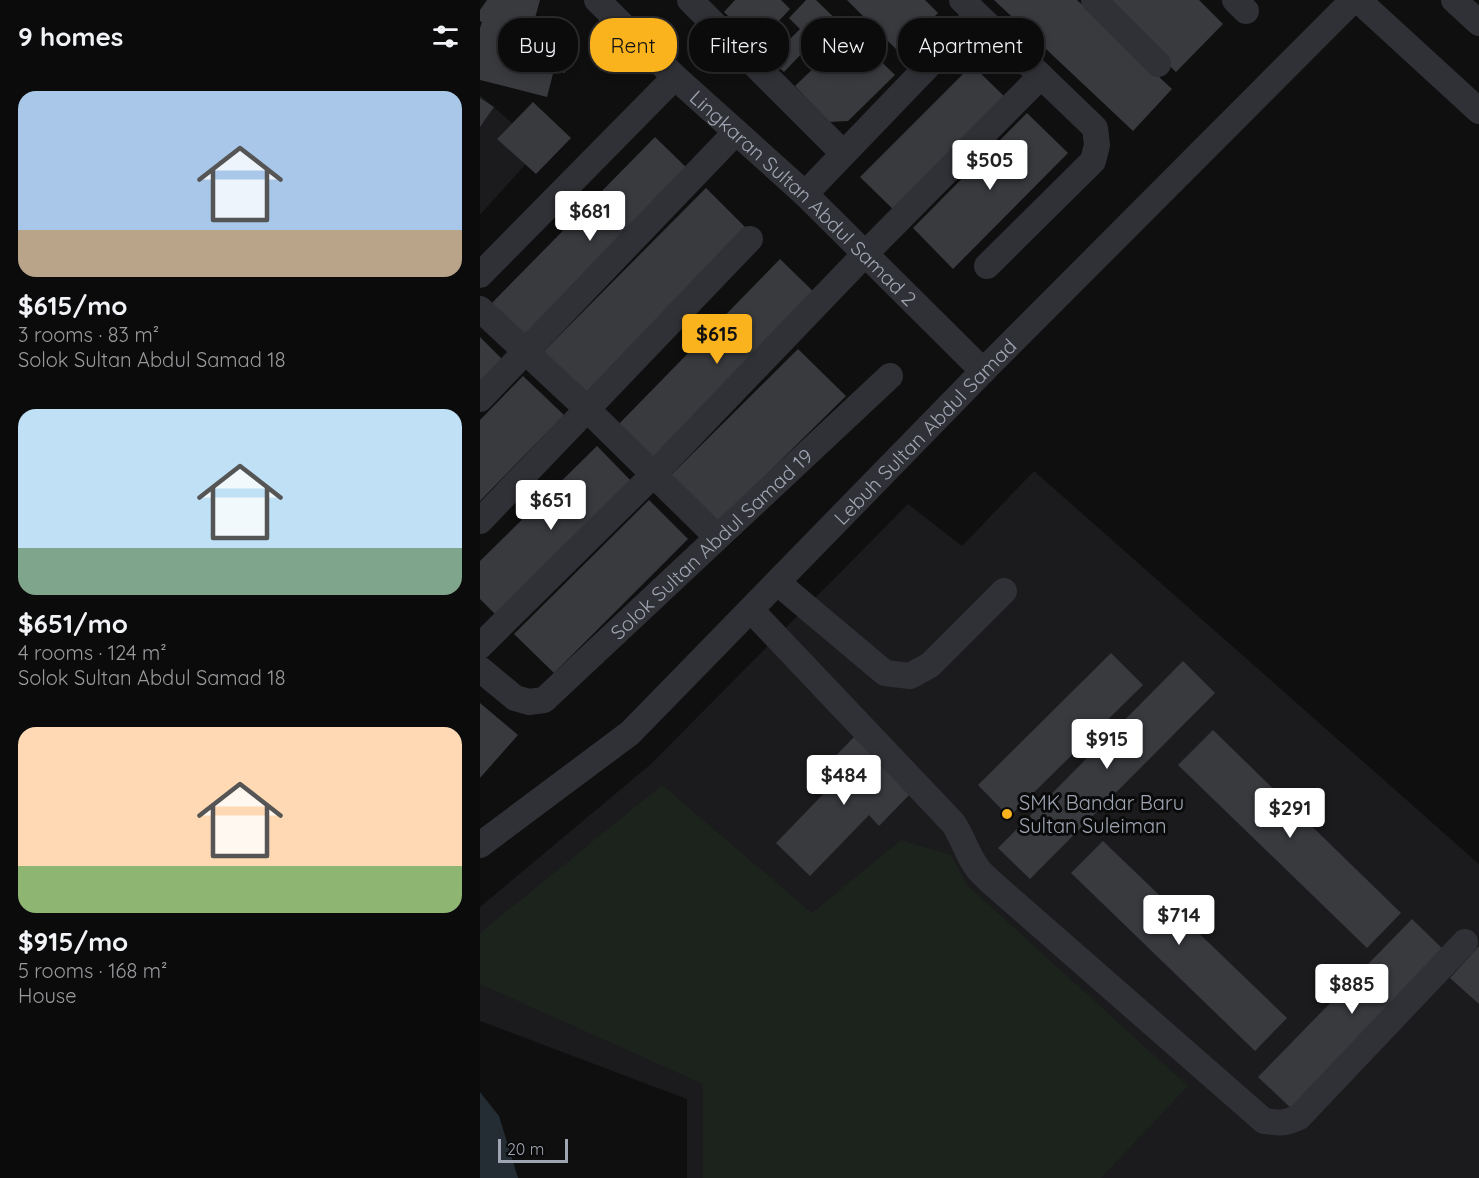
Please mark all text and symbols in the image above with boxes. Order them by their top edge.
chip: Buy [498,18,578,72]
chip: Rent [590,18,677,72]
chip: Filters [689,18,789,72]
chip: New [801,18,886,72]
chip: Apartment [898,18,1044,72]
text: 9 homes [18,20,123,53]
icon: filters [429,20,462,53]
street label: Lingkaran Sultan Abdul Samad 2 [685,84,922,311]
icon: home [186,130,294,238]
pin: $505 [954,140,1026,191]
text: $505 [966,147,1014,172]
pin: $681 [554,191,626,242]
text: $681 [569,198,611,223]
text: $615/mo [18,289,127,322]
pin: $615 [681,314,753,365]
text: $615 [696,321,738,346]
text: 3 rooms · 83 m² [18,322,159,347]
street label: Lebuh Sultan Abdul Samad [828,333,1021,529]
text: Solok Sultan Abdul Samad 18 [18,347,285,372]
street label: Solok Sultan Abdul Samad 19 [605,443,817,644]
icon: home [186,448,294,556]
pin: $651 [515,480,587,531]
text: $651 [530,487,572,512]
text: $651/mo [18,607,128,640]
text: 4 rooms · 124 m² [18,640,167,665]
text: Solok Sultan Abdul Samad 18 [18,665,285,690]
pin: $915 [1071,719,1143,770]
text: $915 [1086,726,1128,751]
pin: $484 [808,755,880,806]
text: $484 [821,762,867,787]
icon: home [186,766,294,874]
pin: $291 [1254,788,1326,839]
place label: SMK Bandar Baru Sultan Suleiman [1019,790,1184,838]
text: $291 [1269,795,1311,820]
marker: SMK Bandar Baru Sultan Suleiman [1000,807,1014,821]
pin: $714 [1143,895,1215,946]
text: $714 [1157,902,1201,927]
text: $915/mo [18,925,128,958]
text: 5 rooms · 168 m² [18,958,167,983]
pin: $885 [1316,964,1388,1015]
text: $885 [1329,971,1375,996]
text: House [18,983,77,1008]
scale bar [498,1136,568,1164]
text: 20 m [507,1139,544,1159]

